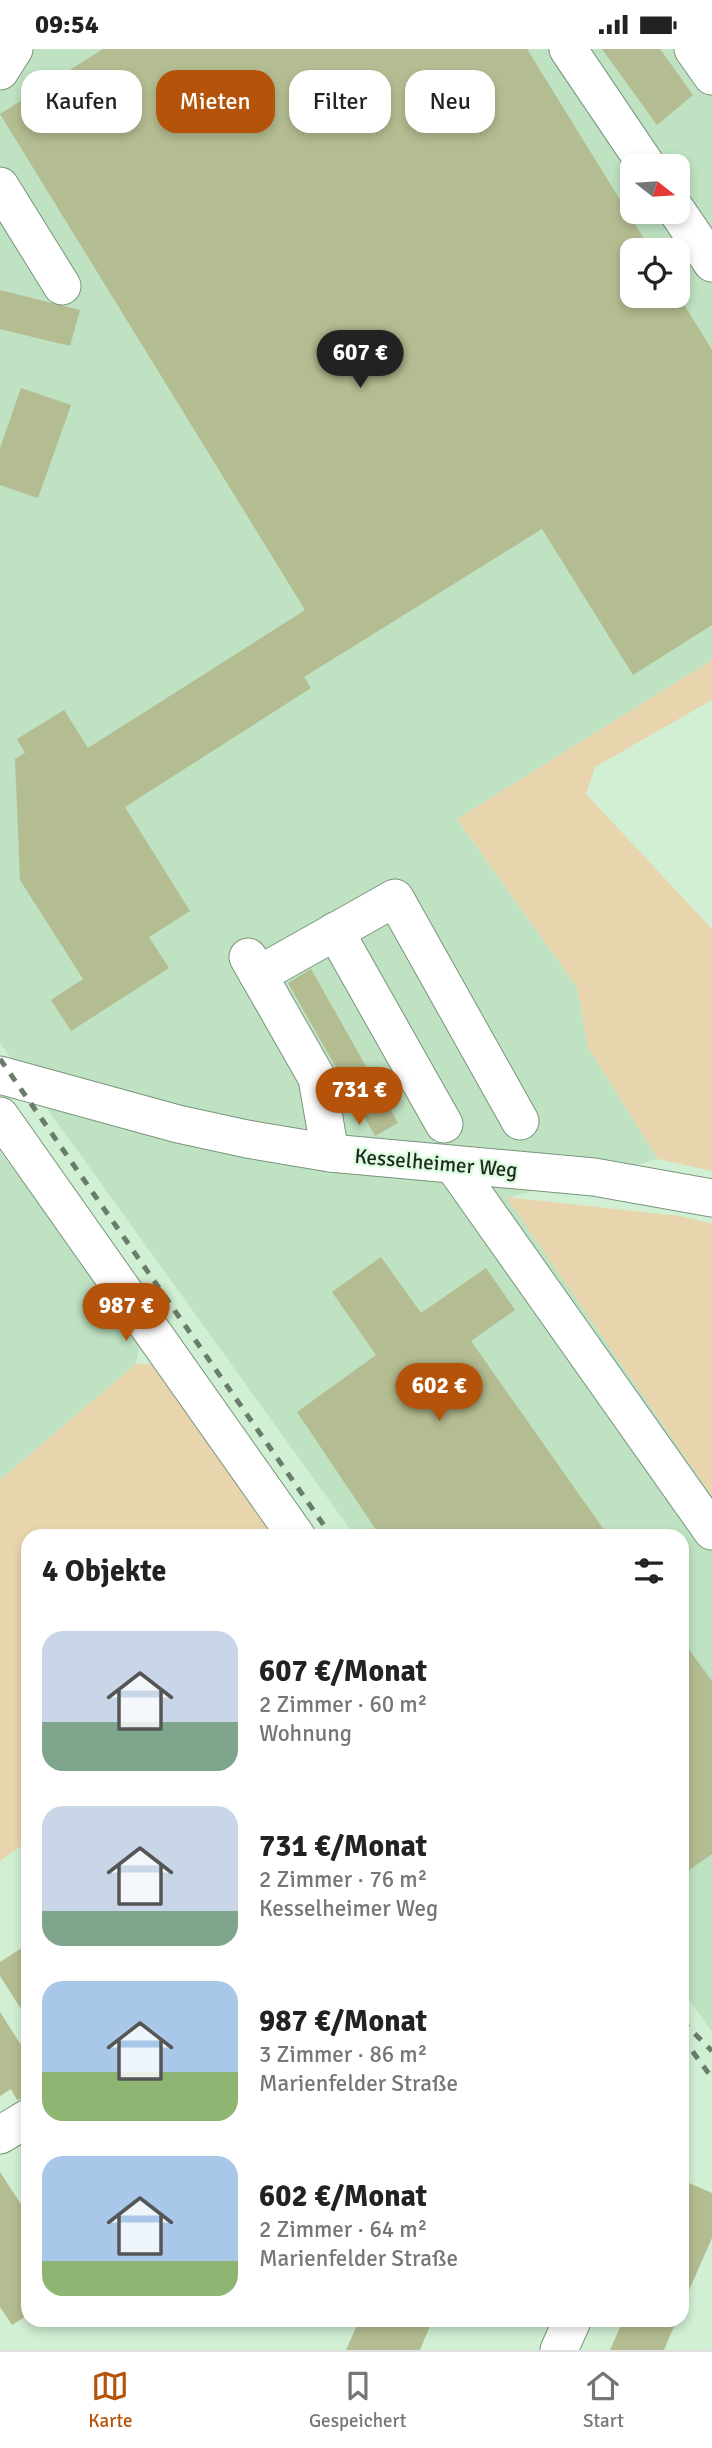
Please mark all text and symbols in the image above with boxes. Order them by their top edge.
text: 09:54 [35,9,99,41]
chip: Kaufen [21,70,142,133]
chip: Mieten [156,70,275,133]
chip: Filter [289,70,391,133]
chip: Neu [405,70,495,133]
north arrow [620,154,690,224]
map controls [620,154,690,308]
button: locate [620,238,690,308]
pin: 607 € [311,331,409,390]
text: 607 € [333,338,387,367]
pin: 731 € [310,1067,408,1127]
text: 731 € [332,1075,386,1104]
street label: Kesselheimer Weg [353,1143,519,1183]
pin: 987 € [77,1283,175,1343]
text: 987 € [99,1291,153,1320]
pin: 602 € [390,1363,488,1423]
text: 602 € [412,1371,466,1400]
icon: filters [630,1552,668,1590]
text: 4 Objekte [42,1553,166,1590]
text: 607 €/Monat [259,1653,427,1690]
icon: home [98,1659,182,1743]
text: 2 Zimmer · 60 m² [259,1690,427,1719]
text: Wohnung [259,1719,352,1748]
text: 731 €/Monat [259,1828,427,1865]
icon: home [98,1834,182,1918]
text: 2 Zimmer · 76 m² [259,1865,427,1894]
text: Kesselheimer Weg [259,1894,438,1923]
text: 987 €/Monat [259,2003,427,2040]
icon: home [98,2009,182,2093]
text: 3 Zimmer · 86 m² [259,2040,427,2069]
text: Marienfelder Straße [259,2069,458,2098]
text: 602 €/Monat [259,2178,427,2215]
icon: home [98,2184,182,2268]
text: 2 Zimmer · 64 m² [259,2215,427,2244]
text: Marienfelder Straße [259,2244,458,2273]
tab: Karte [88,2367,133,2433]
tab: Gespeichert [309,2367,407,2433]
tab: Start [583,2367,624,2433]

